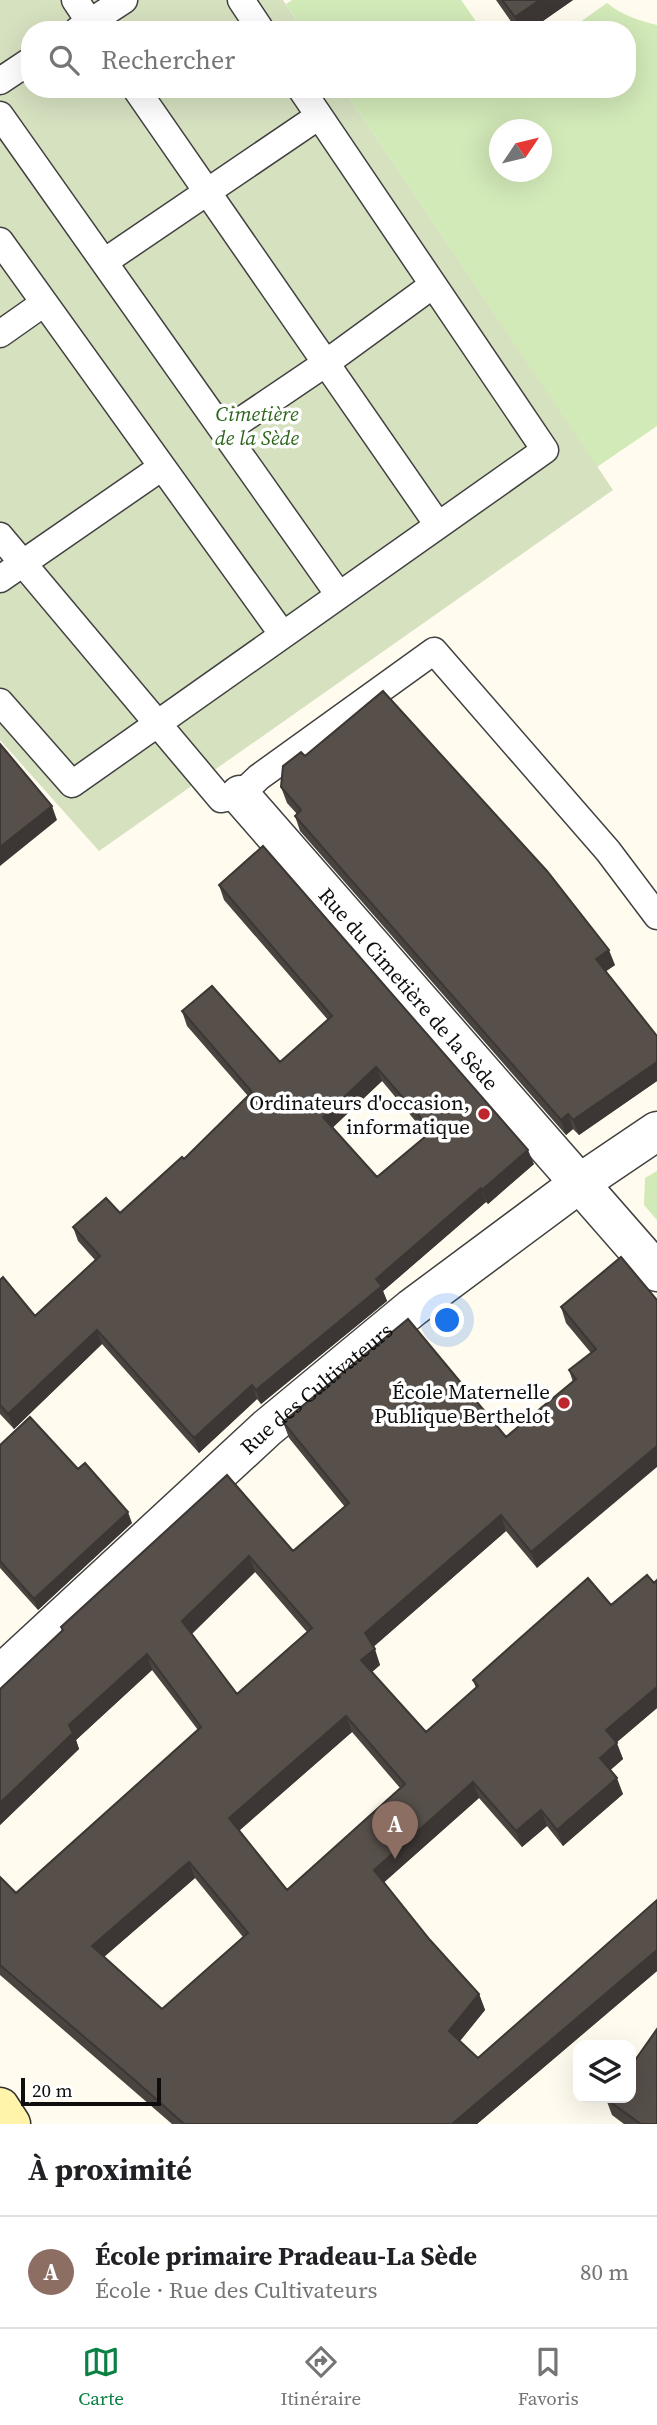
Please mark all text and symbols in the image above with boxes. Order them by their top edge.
search box [21,21,636,98]
icon: search [45,41,83,79]
text: Rechercher [101,42,235,78]
north arrow [489,119,552,182]
park label: Cimetière de la Sède [215,399,300,452]
street label: Rue du Cimetière de la Sède [312,881,506,1096]
place label: Ordinateurs d'occasion, informatique [249,1088,470,1141]
marker: Ordinateurs d'occasion, informatique [476,1106,492,1122]
your location [430,1303,464,1337]
street label: Rue des Cultivateurs [234,1316,398,1460]
place label: École Maternelle Publique Berthelot [374,1377,550,1430]
marker: École Maternelle Publique Berthelot [556,1395,572,1411]
pin: A [372,1801,418,1859]
map controls [573,2040,636,2103]
button: layers [573,2040,636,2103]
scale bar [21,2075,161,2107]
text: 20 m [32,2077,73,2103]
text: À proximité [28,2149,192,2190]
text: École primaire Pradeau-La Sède [95,2238,477,2274]
text: A [43,2256,59,2288]
text: 80 m [580,2256,629,2288]
text: École · Rue des Cultivateurs [95,2274,377,2306]
tab: Carte [78,2343,124,2411]
tab: Itinéraire [281,2343,361,2411]
tab: Favoris [518,2343,579,2411]

